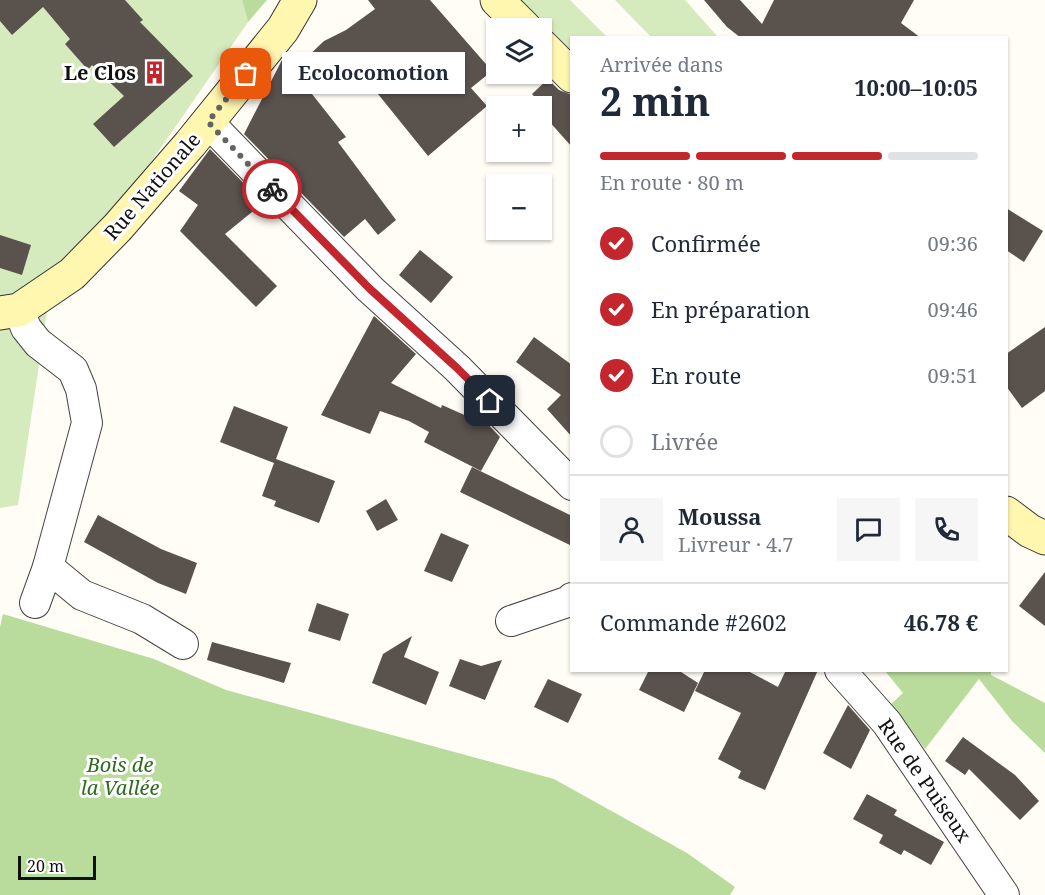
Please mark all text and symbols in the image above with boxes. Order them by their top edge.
map controls [486,18,552,240]
button: layers [486,18,552,84]
pin [220,48,271,99]
text: Arrivée dans [600,51,723,78]
callout: Ecolocomotion [282,53,465,95]
icon: bag [229,57,262,90]
place label: Le Clos [64,59,136,86]
building icon: Le Clos [141,59,167,85]
text: Ecolocomotion [298,59,449,86]
text: 10:00–10:05 [854,72,978,102]
text: 2 min [600,74,710,127]
button: + [486,96,552,162]
street label: Rue Nationale [98,126,206,246]
courier [242,159,302,219]
text: En route · 80 m [600,169,744,196]
icon: bike [256,173,289,206]
button: − [486,174,552,240]
icon: check [600,227,633,260]
text: Confirmée [651,228,761,258]
text: 09:36 [928,230,978,257]
icon: check [600,293,633,326]
text: En préparation [651,294,810,324]
text: 09:46 [928,296,978,323]
icon: check [600,359,633,392]
text: En route [651,360,741,390]
text: 09:51 [928,362,978,389]
pin [464,375,515,426]
icon: home [473,384,506,417]
text: Livrée [651,426,718,456]
button: person [600,498,663,561]
button: chat [837,498,900,561]
button: phone [915,498,978,561]
text: Moussa [678,501,762,531]
text: Livreur · 4.7 [678,531,793,558]
text: Commande #2602 [600,607,787,637]
text: 46.78 € [904,607,978,637]
street label: Rue de Puiseux [872,713,978,848]
park label: Bois de la Vallée [81,751,159,801]
scale bar [18,853,96,880]
text: 20 m [27,855,64,877]

